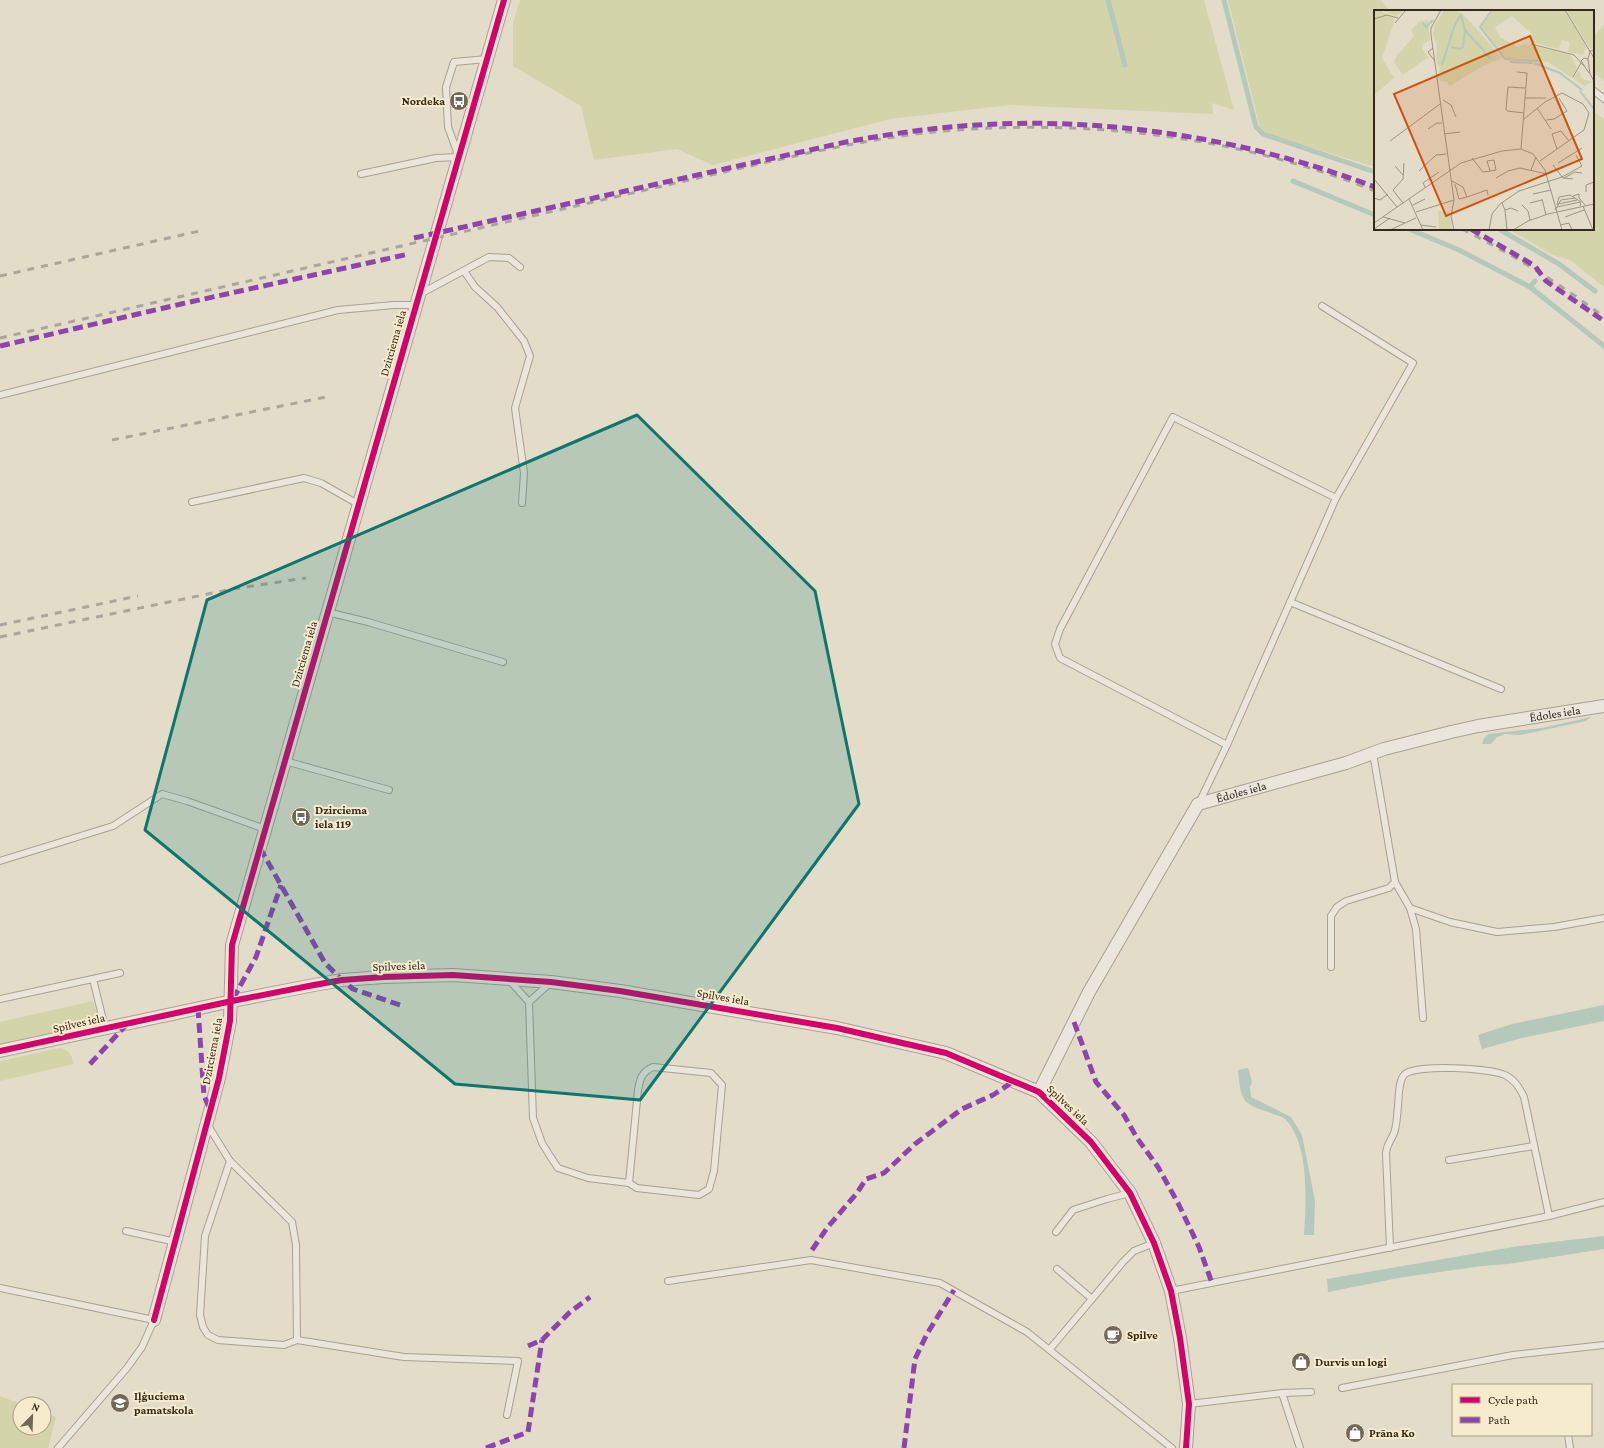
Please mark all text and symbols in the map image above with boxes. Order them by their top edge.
inset map [1374,10,1594,230]
bus stop icon: Nordeka [448,90,470,112]
place label: Nordeka [402,94,445,108]
street label: Dzirciema iela [377,308,409,378]
street label: Dzirciema iela [288,619,320,689]
street label: Ēdoles iela [1529,703,1582,725]
street label: Ēdoles iela [1215,778,1268,806]
place label: Dzirciema iela 119 [315,803,367,831]
bus stop icon: Dzirciema iela 119 [290,806,312,828]
street label: Spilves iela [372,958,426,974]
street label: Spilves iela [696,986,751,1009]
street label: Spilves iela [52,1010,107,1036]
street label: Dzirciema iela [199,1016,225,1086]
street label: Spilves iela [1044,1082,1092,1128]
cafe icon: Spilve [1102,1324,1124,1346]
place label: Spilve [1127,1328,1158,1342]
shop icon: Durvis un logi [1290,1351,1312,1373]
place label: Durvis un logi [1315,1355,1387,1369]
legend [1452,1384,1592,1436]
place label: Iļģuciema pamatskola [134,1389,194,1417]
school or university icon: Iļģuciema pamatskola [109,1392,131,1414]
text: Cycle path [1488,1393,1539,1407]
north arrow [12,1396,52,1436]
text: N [30,1400,42,1414]
text: Path [1488,1413,1510,1427]
shop icon: Prāna Ko [1344,1422,1366,1444]
place label: Prāna Ko [1369,1426,1415,1440]

